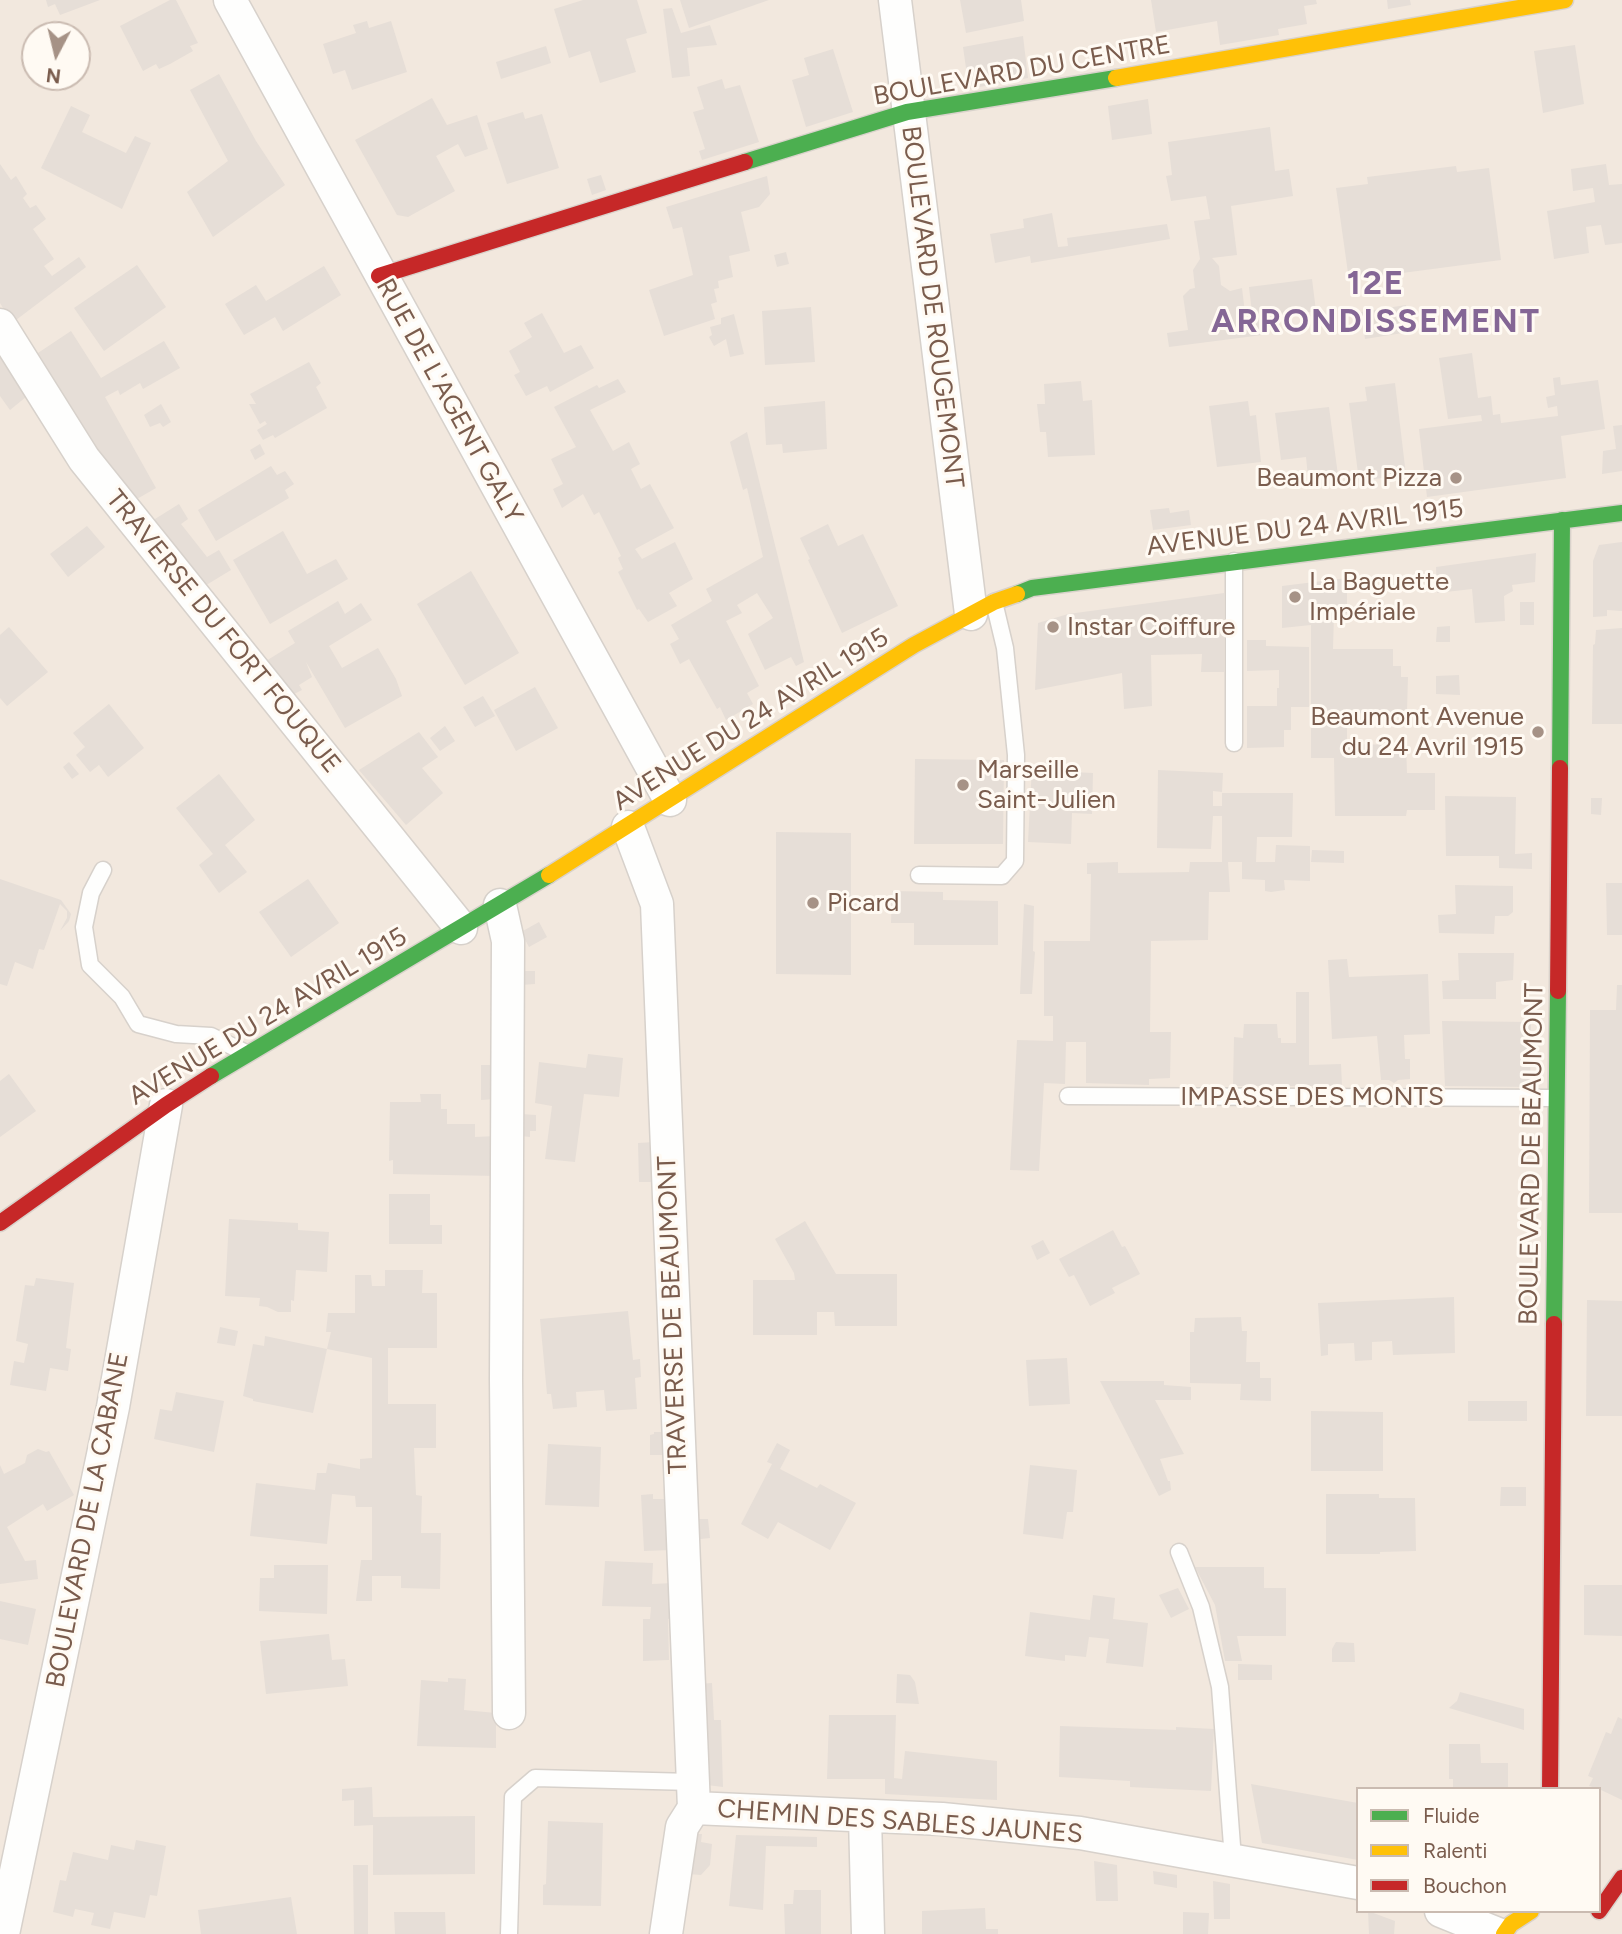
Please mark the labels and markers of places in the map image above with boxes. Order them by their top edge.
place label: Beaumont Pizza [1256,462,1442,494]
marker: Beaumont Pizza [1448,470,1464,486]
place label: La Baguette Impériale [1309,566,1449,628]
marker: La Baguette Impériale [1287,589,1303,605]
place label: Instar Coiffure [1067,611,1235,643]
marker: Instar Coiffure [1045,619,1061,635]
place label: Beaumont Avenue du 24 Avril 1915 [1310,701,1524,762]
marker: Beaumont Avenue du 24 Avril 1915 [1530,724,1546,740]
place label: Marseille Saint-Julien [977,754,1116,816]
marker: Marseille Saint-Julien [955,777,971,793]
place label: Picard [827,887,899,919]
marker: Picard [805,895,821,911]

